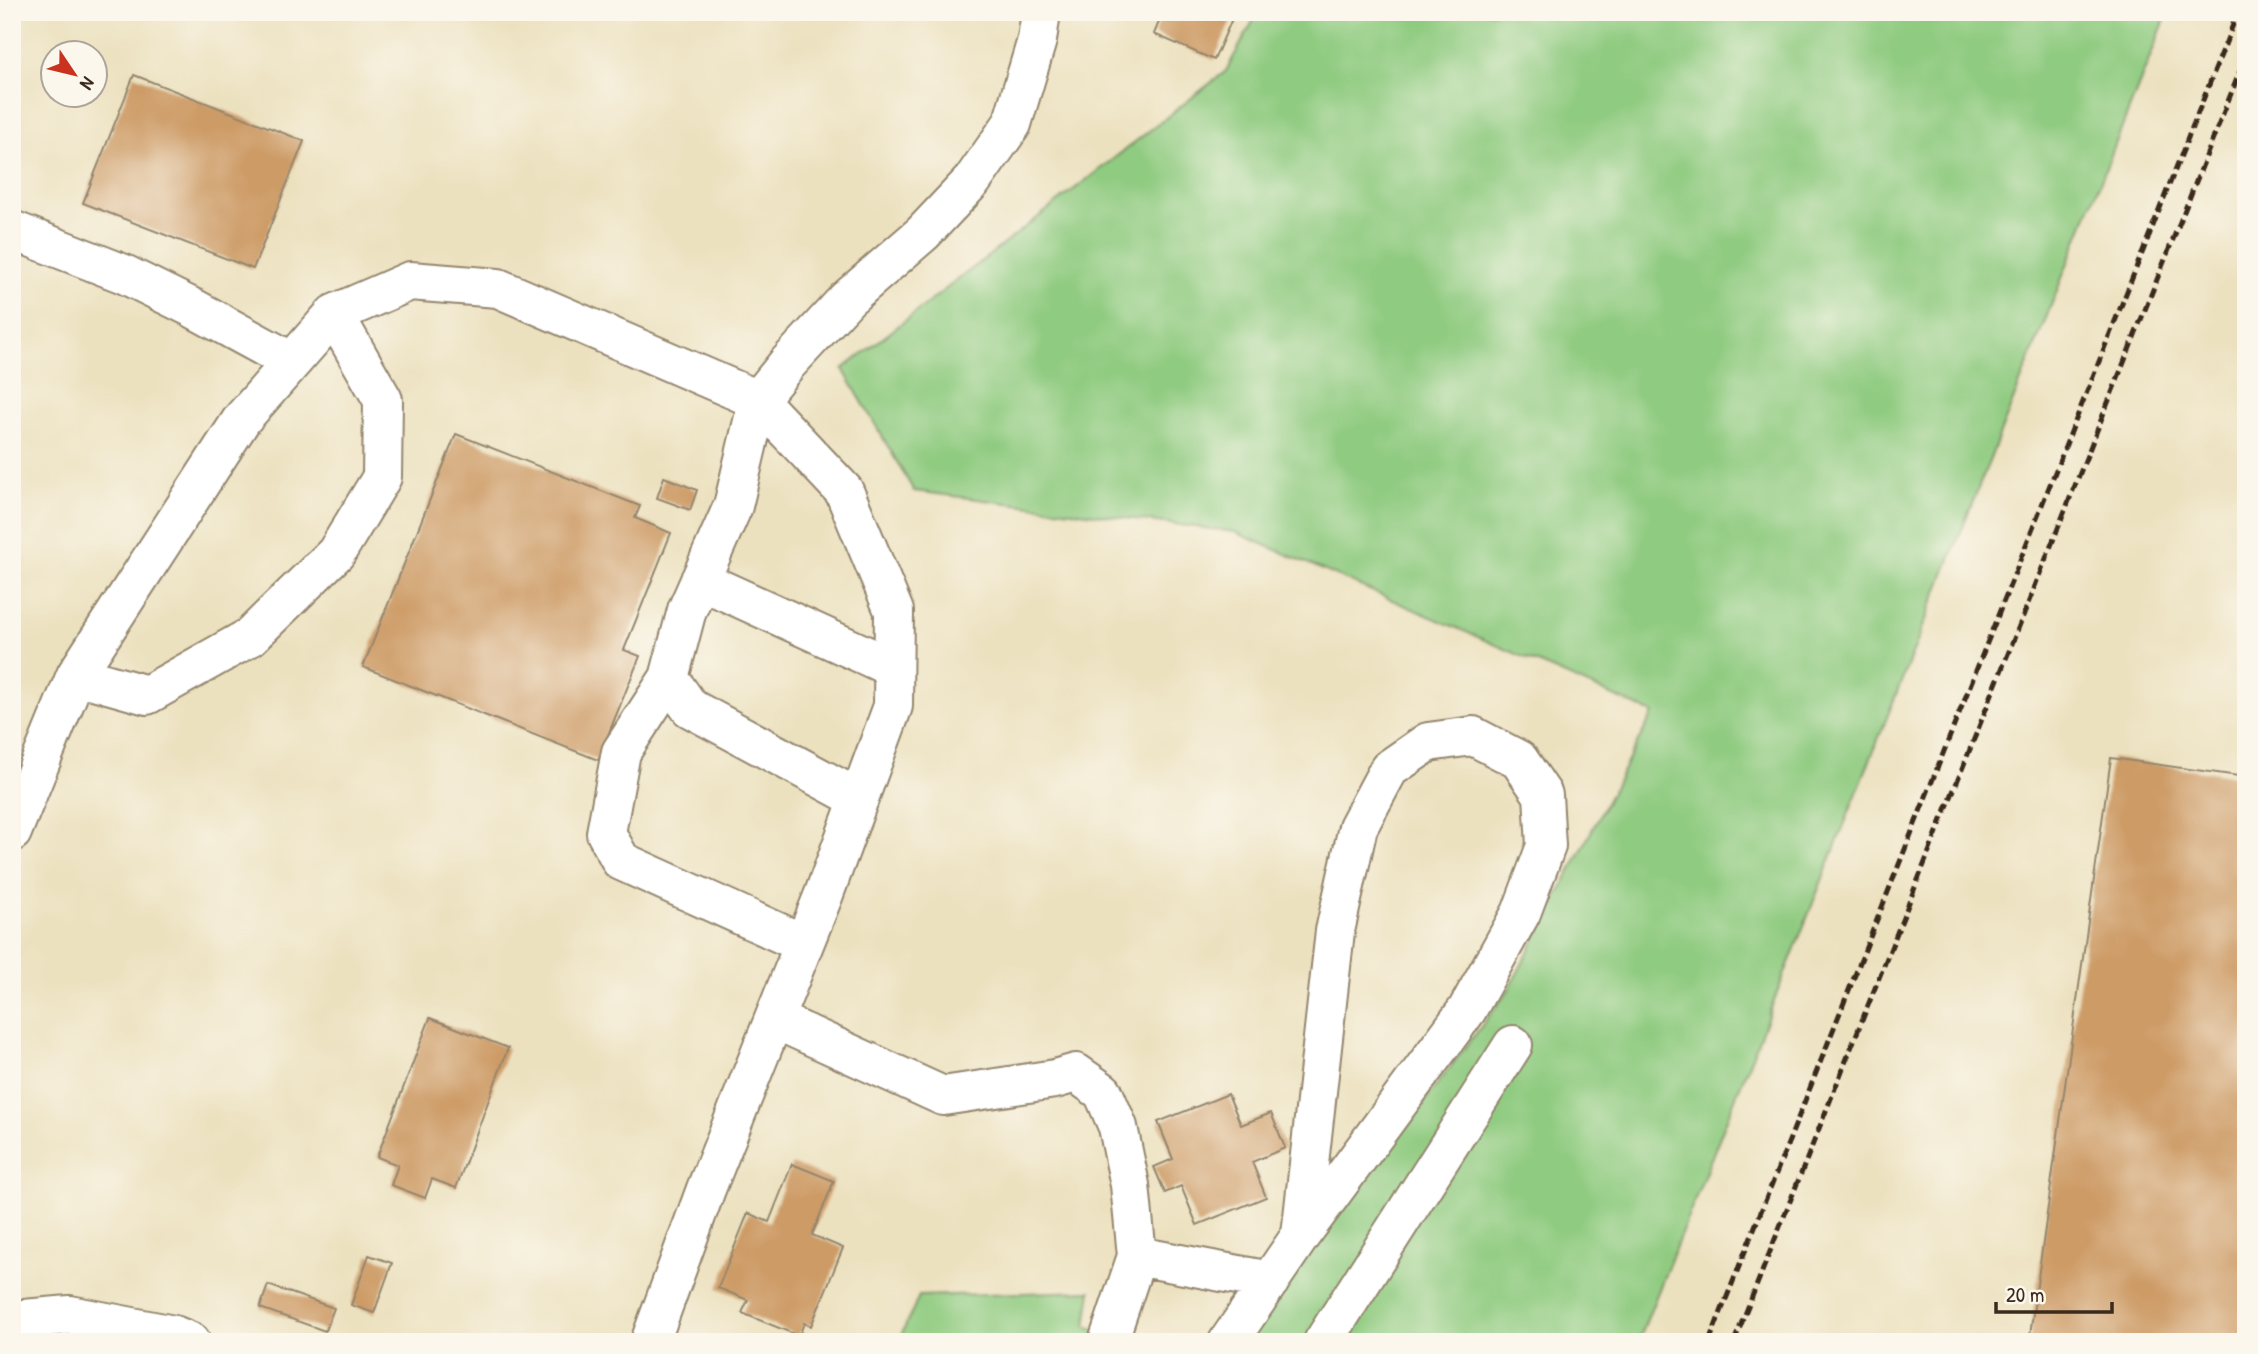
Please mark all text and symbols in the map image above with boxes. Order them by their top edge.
north arrow [38,38,108,108]
text: N [74,72,101,95]
scale bar [1996,1270,2111,1314]
text: 20 m [2006,1280,2044,1309]

